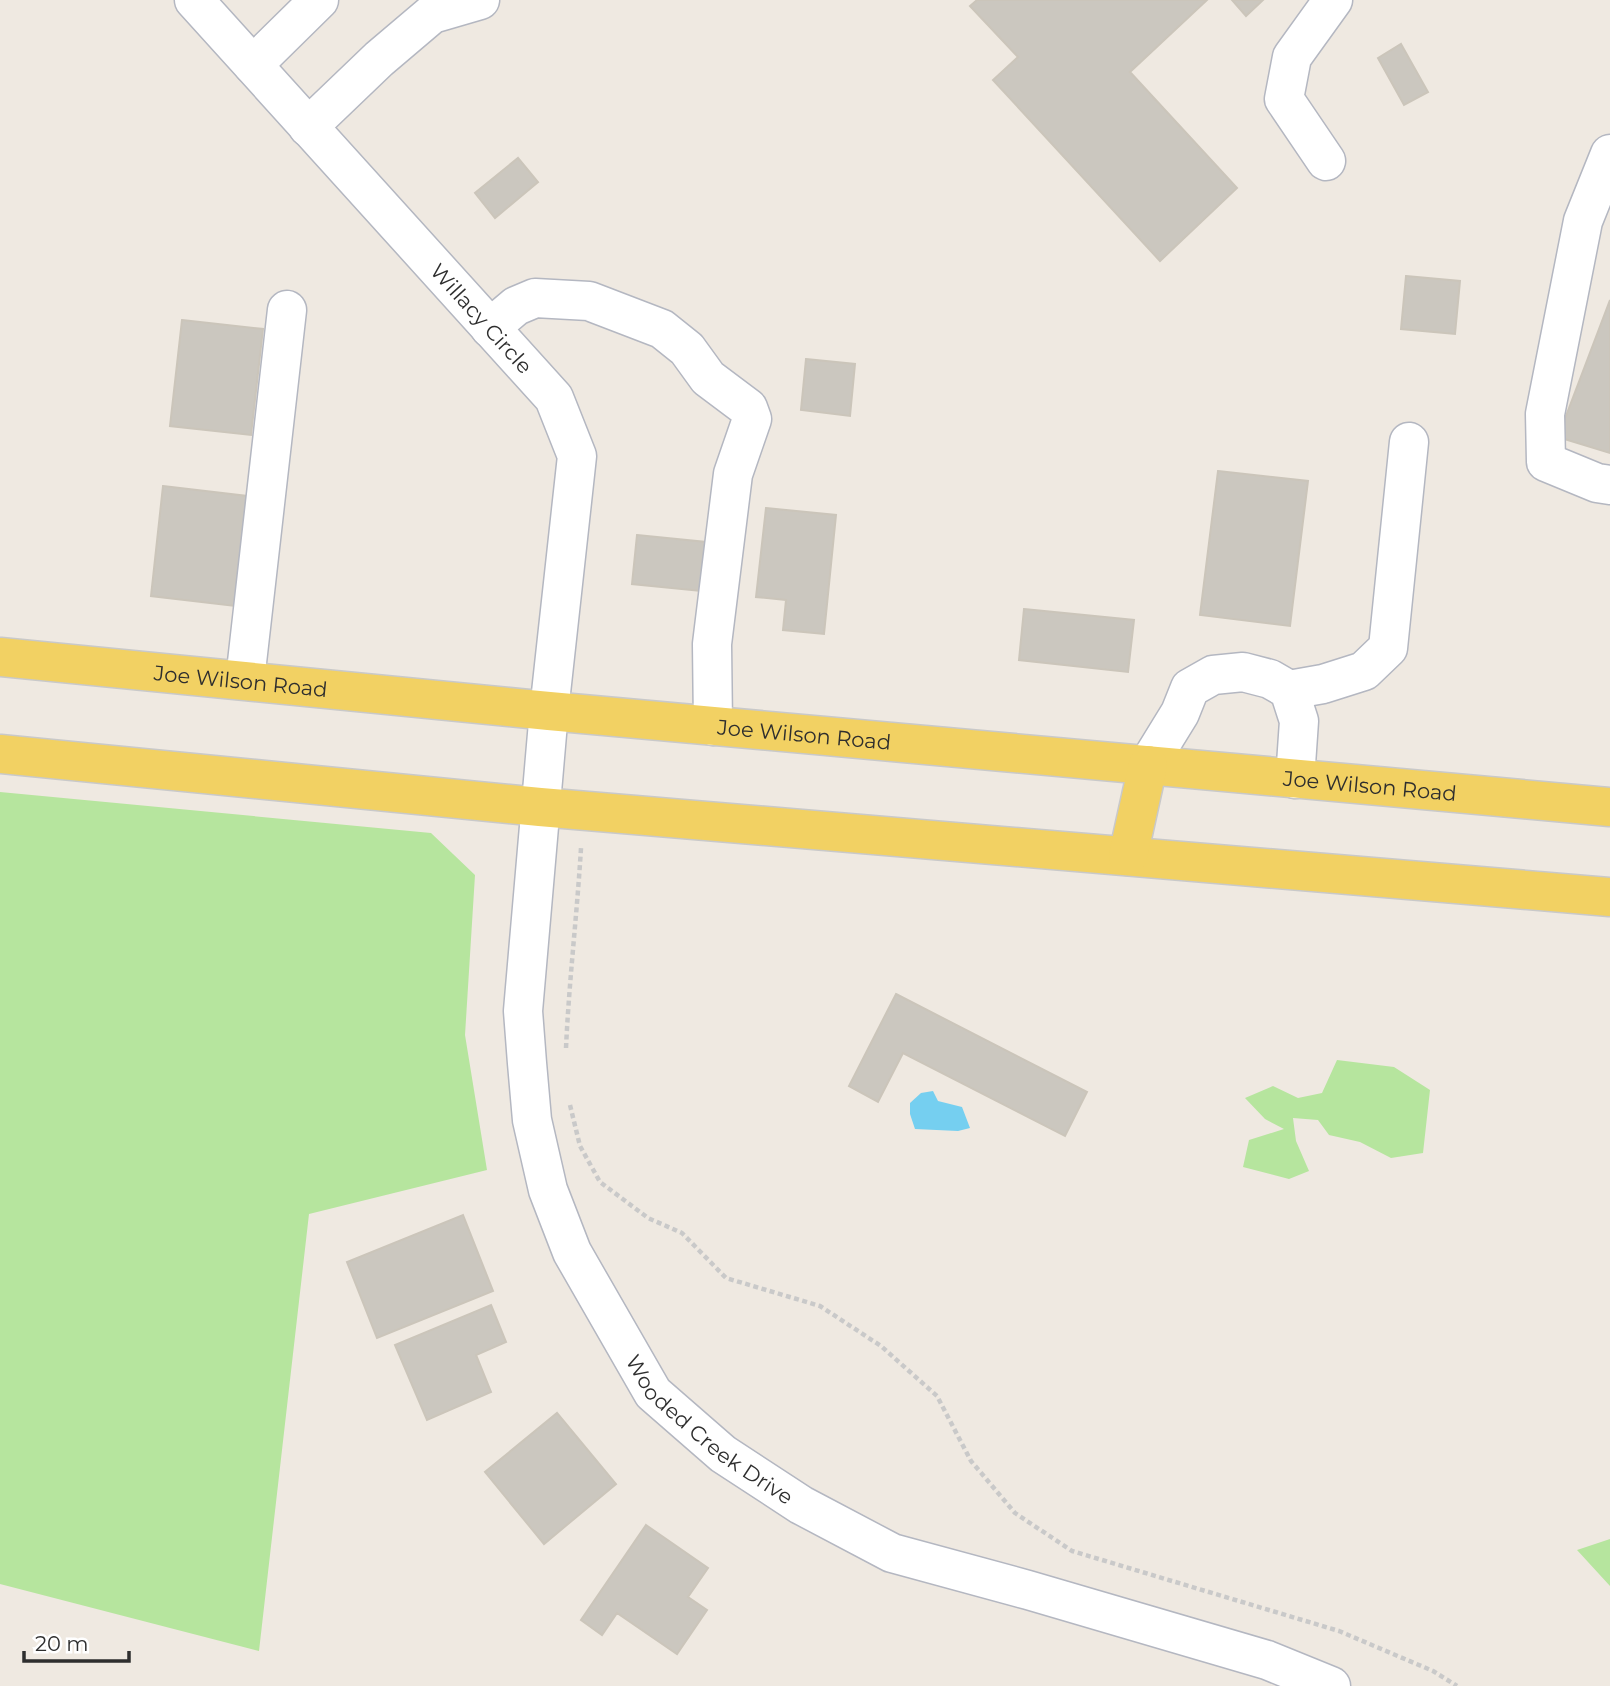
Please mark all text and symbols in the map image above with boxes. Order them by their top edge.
street label: Willacy Circle [426,258,538,378]
street label: Joe Wilson Road [152,660,329,702]
street label: Joe Wilson Road [715,714,892,754]
street label: Joe Wilson Road [1281,765,1458,806]
street label: Wooded Creek Drive [621,1350,798,1509]
scale bar [24,1620,130,1664]
text: 20 m [35,1631,89,1656]

